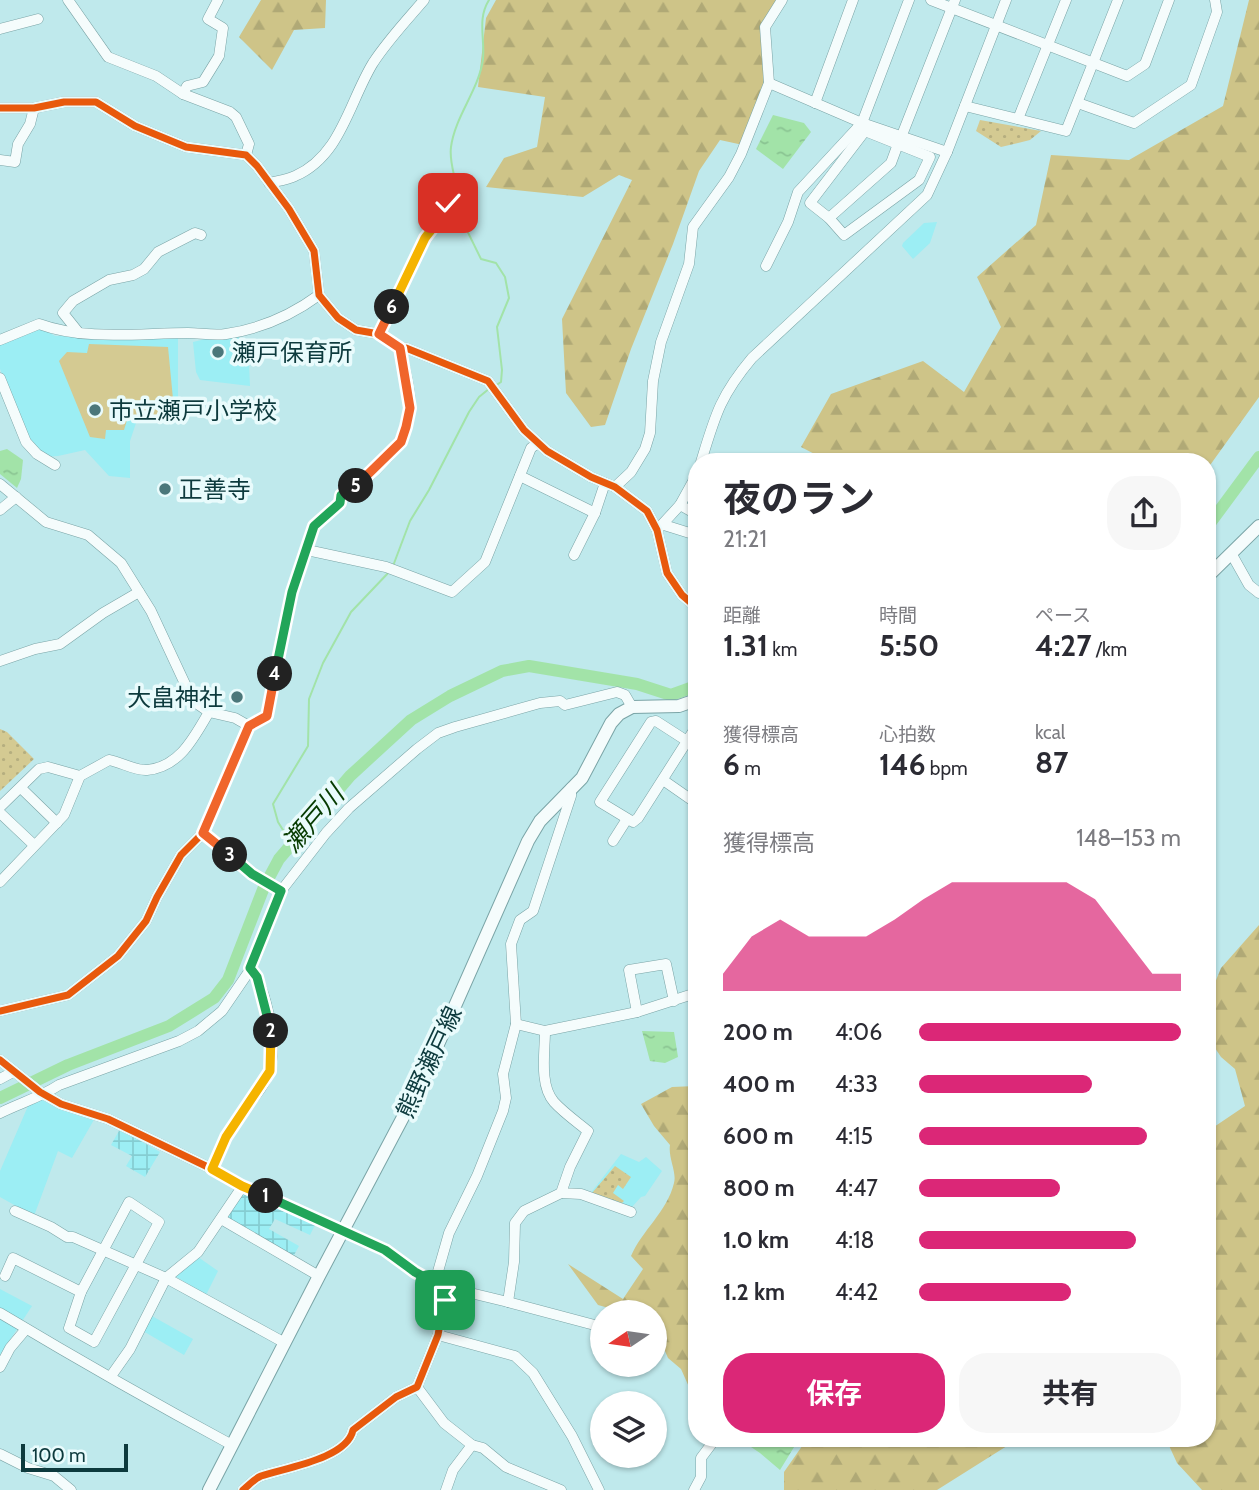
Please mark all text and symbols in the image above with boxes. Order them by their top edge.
pin [418,173,478,233]
icon: check [429,184,467,222]
pin: 6 [374,290,410,324]
text: 6 [386,295,397,318]
place label: 瀬戸保育所 [232,338,352,367]
marker: 瀬戸保育所 [210,344,226,360]
place label: 市立瀬戸小学校 [109,396,277,425]
marker: 市立瀬戸小学校 [87,402,103,418]
pin: 5 [338,468,374,504]
text: 5 [350,474,361,497]
place label: 正善寺 [179,475,251,504]
text: 夜のラン [723,475,875,522]
button: share [1107,476,1181,550]
marker: 正善寺 [157,481,173,497]
text: 21:21 [723,525,767,553]
text: 距離 [723,604,761,627]
text: 時間 [879,604,917,627]
text: ペース [1035,604,1091,627]
text: 1.31 [723,627,768,664]
text: 5:50 [879,627,939,664]
text: 4:27 [1035,627,1091,664]
text: km [768,638,797,661]
text: /km [1091,638,1127,661]
pin: 4 [258,656,292,692]
text: 4 [269,662,280,685]
place label: 大畠神社 [127,683,223,712]
marker: 大畠神社 [229,689,245,705]
text: kcal [1035,721,1065,744]
text: 獲得標高 [723,723,799,746]
text: 心拍数 [879,723,936,746]
text: 87 [1035,744,1068,781]
text: 6 [723,746,740,783]
text: 146 [879,746,926,783]
text: m [740,757,761,780]
text: bpm [926,757,968,780]
water label: 瀬戸川 [275,777,353,859]
text: 148–153 m [1076,824,1181,852]
text: 獲得標高 [723,829,815,857]
pin: 3 [212,838,247,872]
text: 3 [224,843,235,866]
street label: 熊野瀬戸線 [391,1001,467,1123]
pin: 2 [254,1014,288,1048]
text: 200 m [723,1018,793,1046]
text: 4:06 [835,1018,882,1046]
text: 2 [265,1019,276,1042]
text: 400 m [723,1070,795,1098]
text: 4:33 [835,1070,878,1098]
text: 600 m [723,1122,794,1150]
text: 4:15 [835,1122,873,1150]
text: 800 m [723,1174,795,1202]
text: 4:47 [835,1174,878,1202]
pin: 1 [248,1178,284,1214]
text: 1 [262,1184,269,1207]
text: 1.0 km [723,1226,789,1254]
text: 4:18 [835,1226,875,1254]
pin [415,1270,475,1330]
text: 1.2 km [723,1278,785,1306]
text: 4:42 [835,1278,878,1306]
icon: arrive [426,1281,464,1319]
north arrow [590,1300,667,1377]
map controls [590,1300,667,1468]
button: 保存 [723,1353,945,1433]
button: 共有 [959,1353,1181,1433]
button: layers [590,1391,667,1468]
scale bar [21,1441,128,1473]
text: 100 m [32,1444,86,1467]

